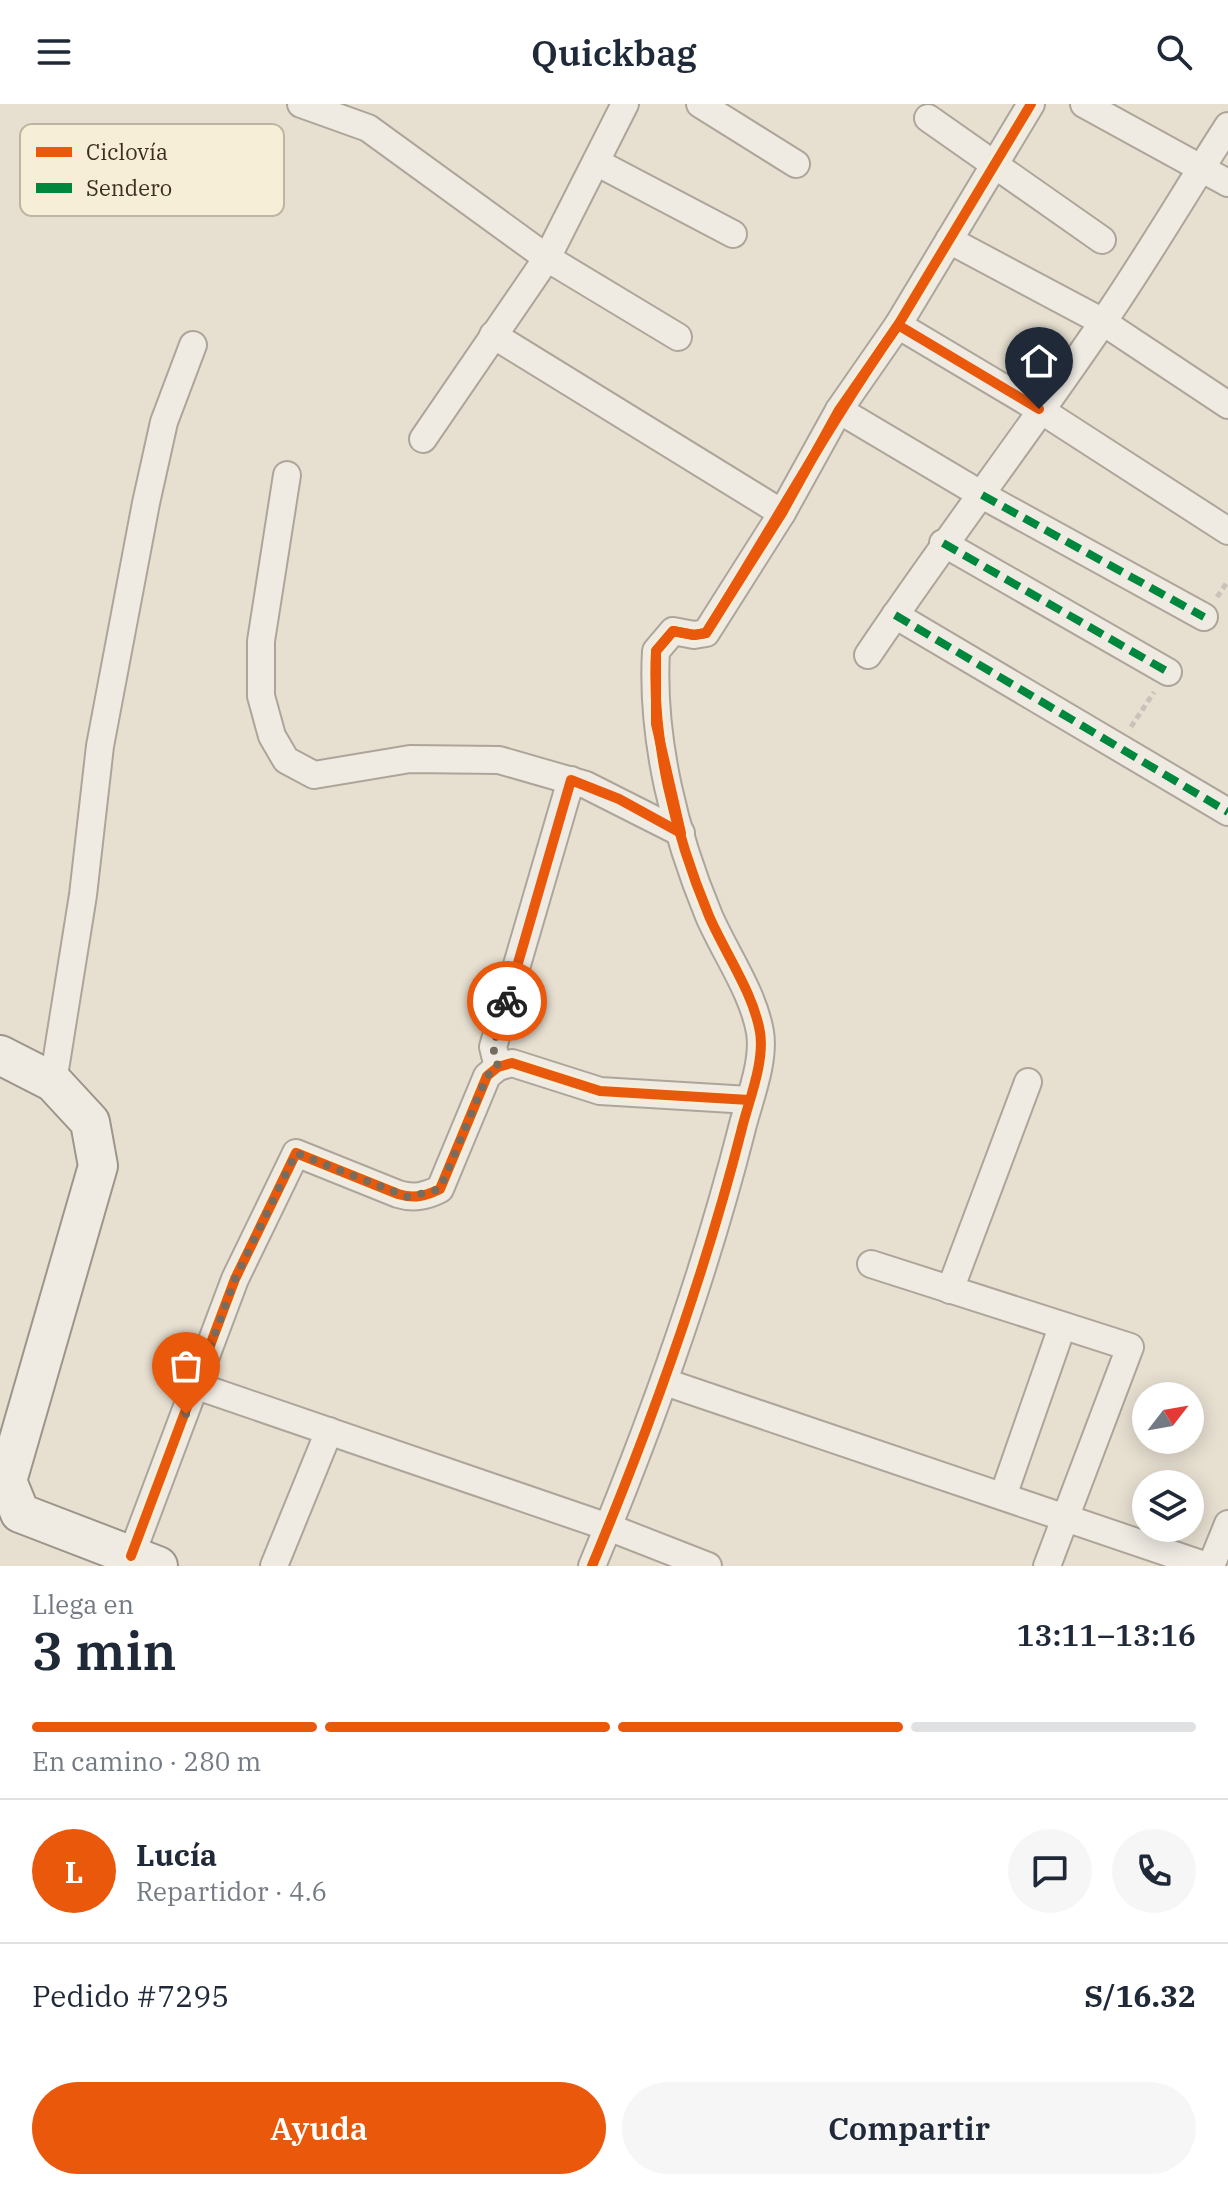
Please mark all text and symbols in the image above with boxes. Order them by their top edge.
text: Quickbag [531,29,697,76]
icon: menu [32,30,76,74]
icon: search [1152,30,1196,74]
legend [20,124,284,216]
text: Ciclovía [86,137,168,166]
text: Sendero [86,173,172,202]
pin [1005,327,1073,409]
icon: home [1017,339,1061,383]
courier [467,961,547,1041]
icon: bike [485,979,529,1023]
pin [152,1332,220,1414]
icon: bag [164,1344,208,1388]
north arrow [1132,1382,1204,1454]
map controls [1132,1382,1204,1542]
button: layers [1132,1470,1204,1542]
text: Llega en [32,1587,134,1621]
text: 13:11–13:16 [1016,1615,1196,1654]
text: 3 min [32,1617,177,1684]
text: En camino · 280 m [32,1744,261,1778]
button: chat [1008,1829,1092,1913]
button: phone [1112,1829,1196,1913]
text: Lucía [136,1835,217,1874]
text: L [65,1852,83,1891]
text: Repartidor · 4.6 [136,1874,327,1908]
text: Pedido #7295 [32,1976,229,2015]
text: S/16.32 [1084,1976,1196,2015]
button: Ayuda [32,2082,606,2174]
button: Compartir [622,2082,1196,2174]

